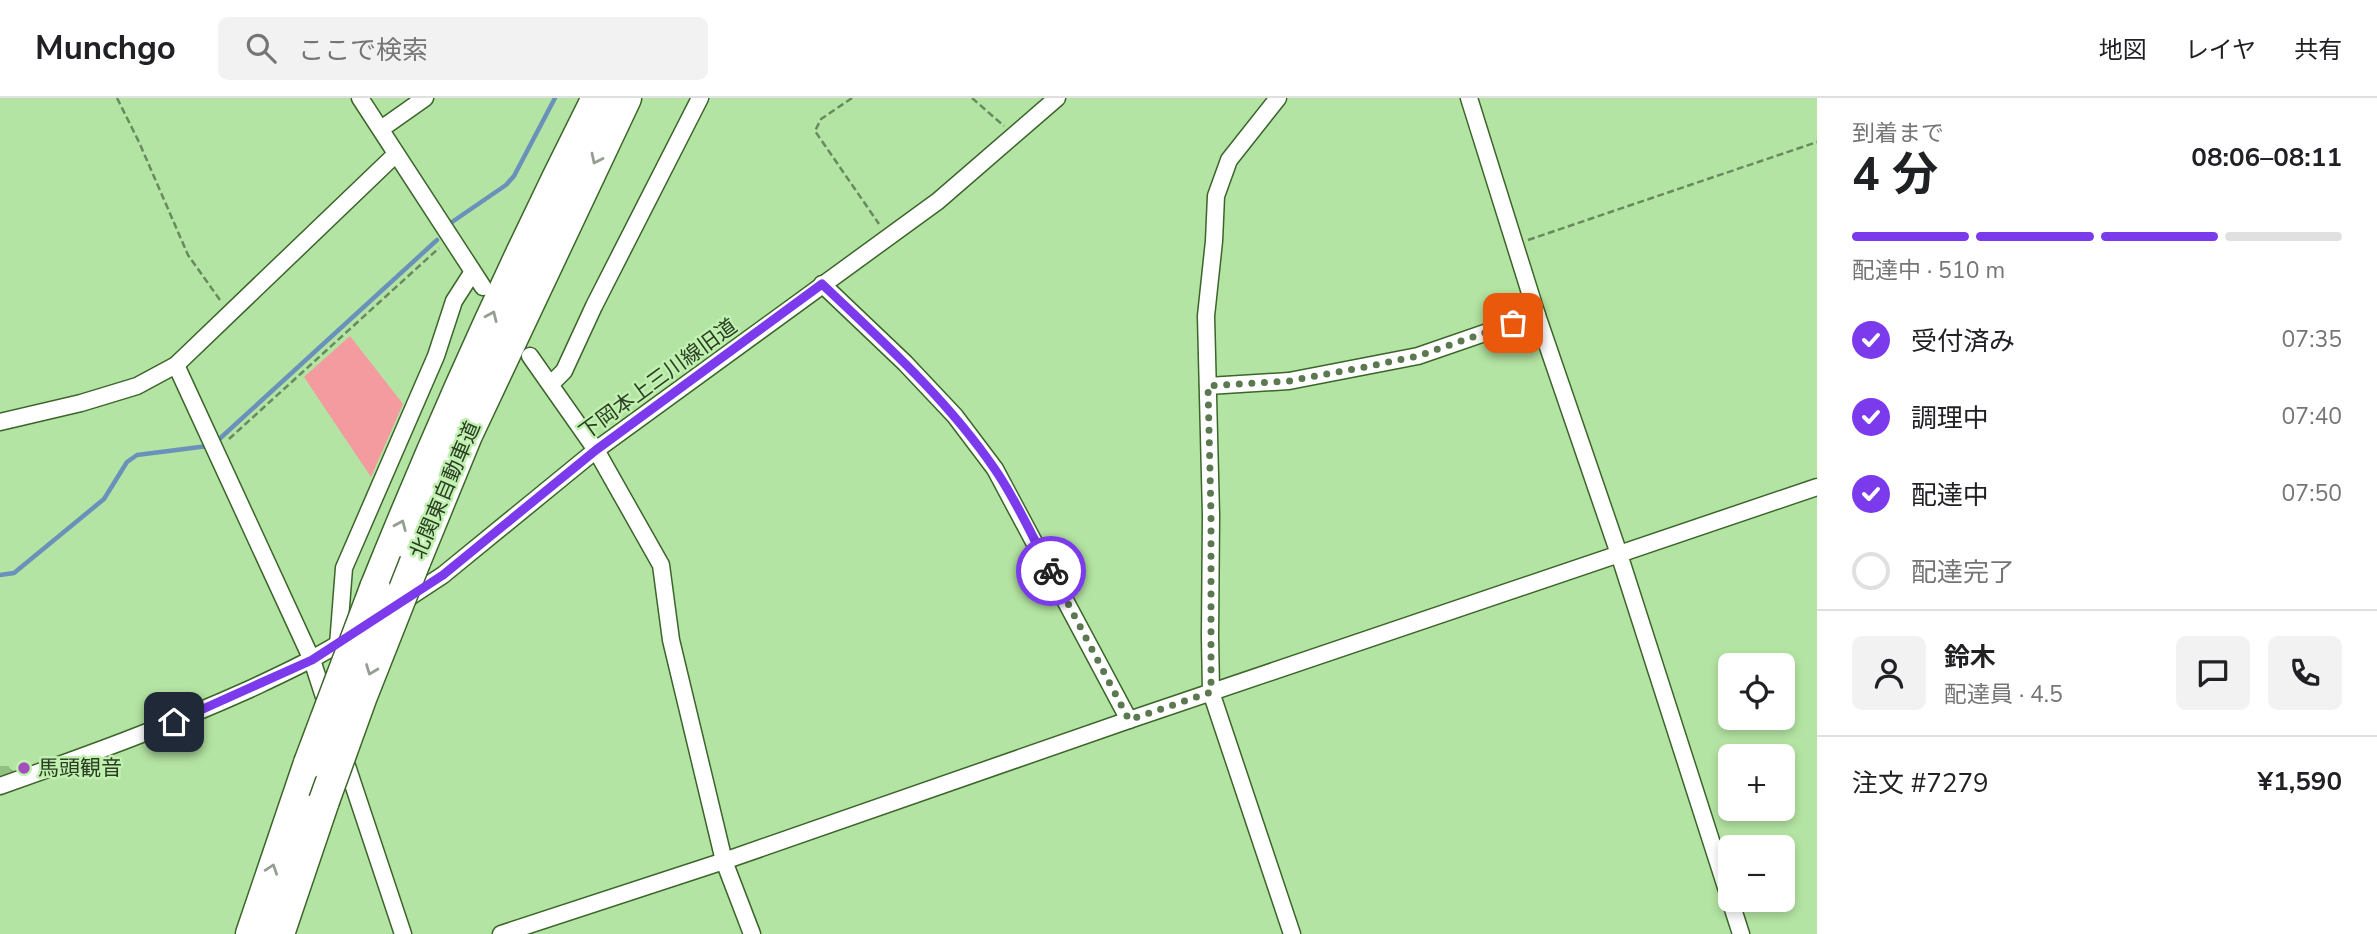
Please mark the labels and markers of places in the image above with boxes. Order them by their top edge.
pin [1483,293,1543,353]
pin [144,692,204,752]
place label: 馬頭観音 [38,754,122,782]
marker: 馬頭観音 [16,760,32,776]

